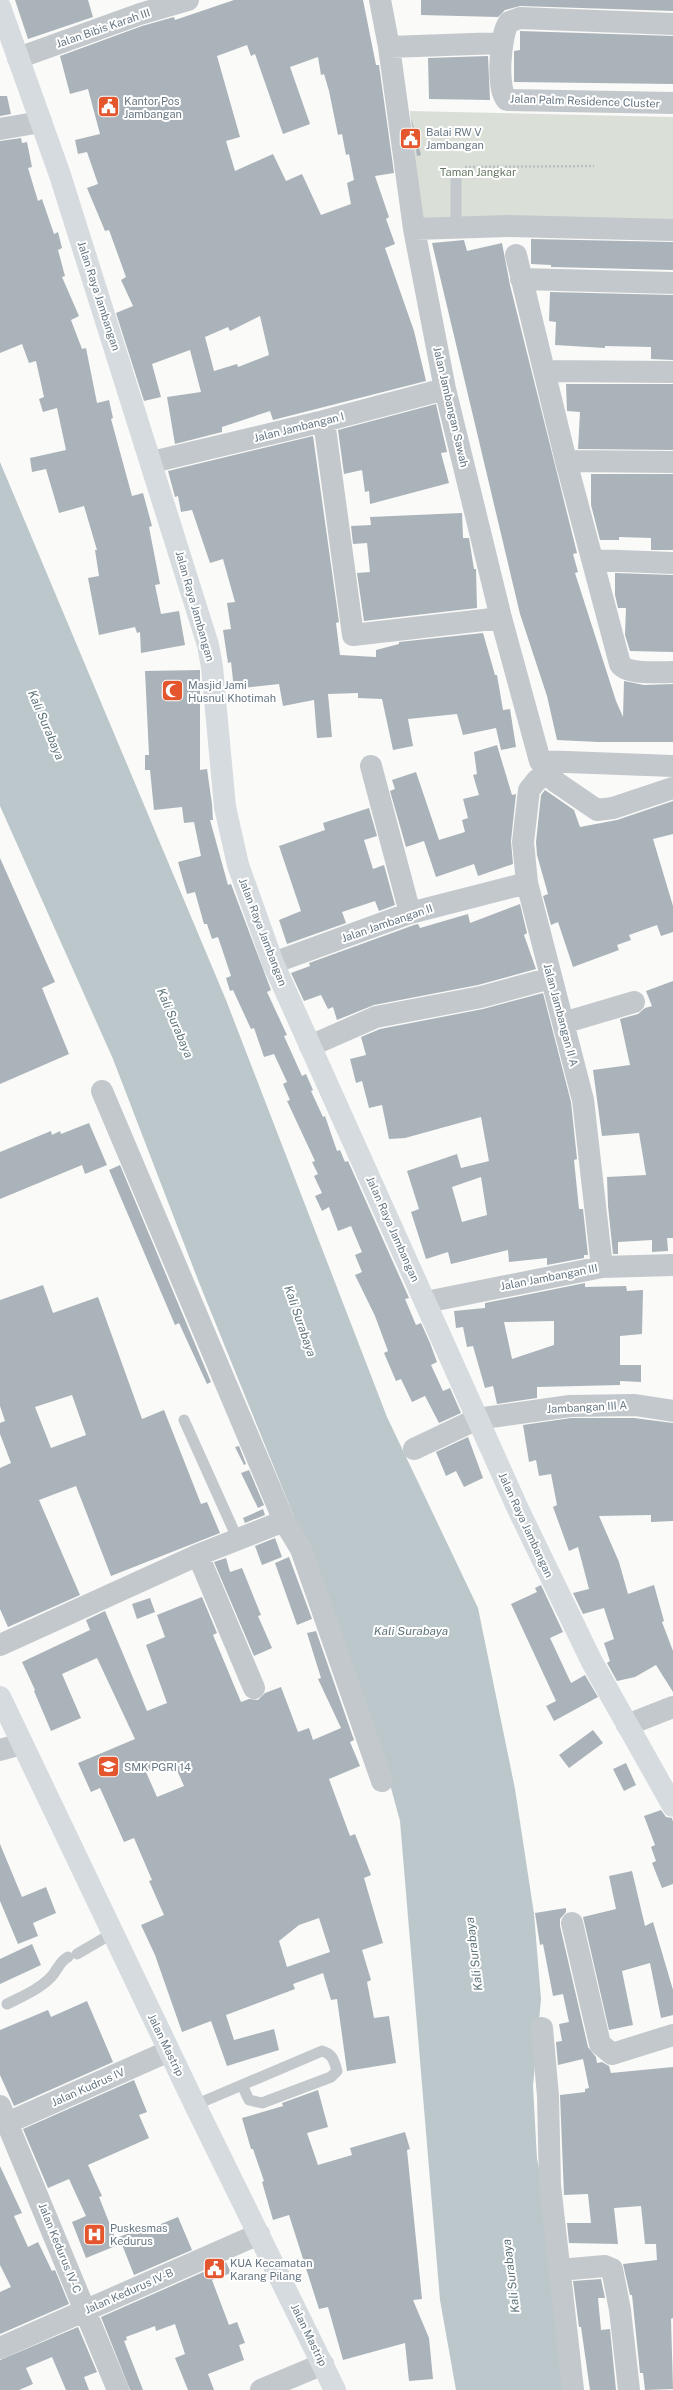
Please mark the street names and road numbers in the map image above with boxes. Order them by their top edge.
street label: Jalan Bibis Karah III [55,6,151,50]
street label: Jalan Palm Residence Cluster [510,92,660,110]
street label: Jalan Raya Jambangan [76,240,122,352]
street label: Jalan Jambangan Sawah [431,346,471,468]
street label: Jalan Jambangan I [253,410,345,444]
street label: Jalan Raya Jambangan [173,549,217,663]
street label: Jalan Raya Jambangan [237,876,289,988]
street label: Jalan Jambangan II [340,902,434,944]
street label: Jalan Jambangan II A [541,962,581,1068]
street label: Jalan Raya Jambangan [364,1174,422,1284]
street label: Jalan Jambangan III [499,1262,599,1292]
street label: Jambangan III A [547,1399,628,1415]
street label: Jalan Raya Jambangan [496,1471,556,1579]
street label: Jalan Mastrip [146,2012,186,2079]
street label: Jalan Kudrus IV [50,2065,127,2108]
street label: Jalan Kedurus IV-C [36,2201,84,2295]
street label: Jalan Kedurus IV-B [83,2266,175,2316]
street label: Jalan Mastrip [289,2302,329,2369]

